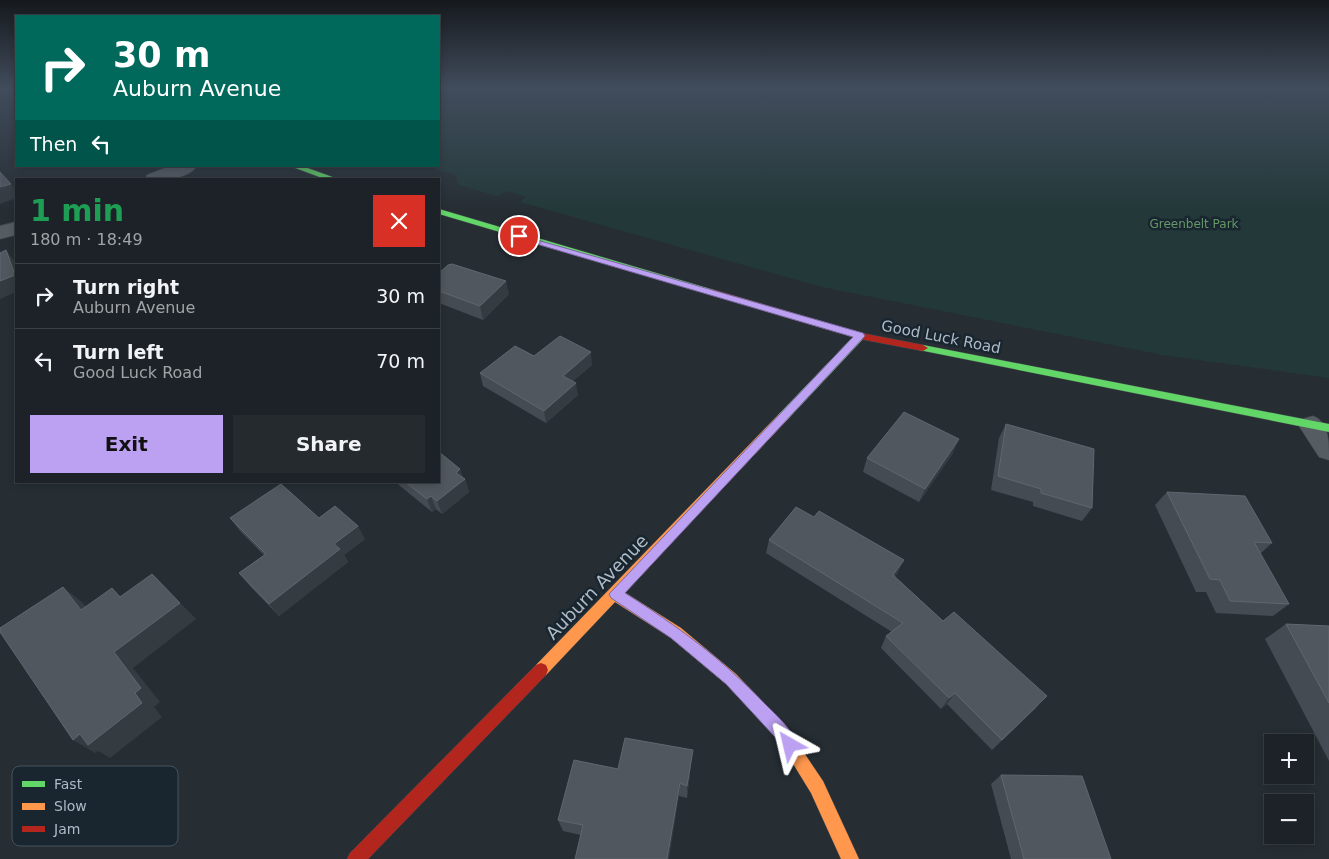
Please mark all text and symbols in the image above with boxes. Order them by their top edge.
icon: right [30,35,95,100]
text: 30 m [113,35,210,75]
text: Auburn Avenue [113,76,281,101]
icon: left [87,130,115,158]
text: Then [30,133,77,155]
text: 1 min [30,193,124,228]
button: close [373,195,425,247]
pin [498,215,540,257]
park label: Greenbelt Park [1149,217,1239,231]
icon: arrive [505,222,533,250]
text: 180 m · 18:49 [30,230,143,249]
text: Turn right [73,276,179,298]
icon: right [30,282,58,310]
text: 30 m [376,285,425,307]
text: Auburn Avenue [73,298,195,317]
street label: Good Luck Road [880,317,1002,357]
text: Turn left [73,341,164,363]
icon: left [30,347,58,375]
text: 70 m [376,350,425,372]
text: Good Luck Road [73,363,202,382]
button: Exit [30,415,223,473]
button: Share [233,415,425,473]
street label: Auburn Avenue [541,530,652,643]
position arrow [763,718,815,770]
map controls [1264,734,1314,844]
button: + [1264,734,1314,784]
legend [12,766,178,846]
text: Fast [54,776,83,792]
button: − [1264,794,1314,844]
text: Slow [54,798,87,814]
text: Jam [53,821,80,837]

